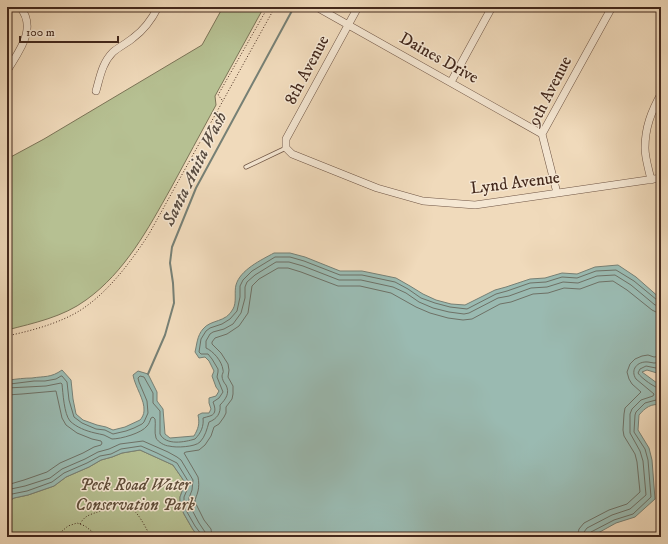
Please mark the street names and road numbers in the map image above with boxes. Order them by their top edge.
street label: Daines Drive [395,27,483,89]
street label: 8th Avenue [280,31,334,109]
street label: 9th Avenue [523,52,577,131]
street label: Lynd Avenue [469,167,561,199]

